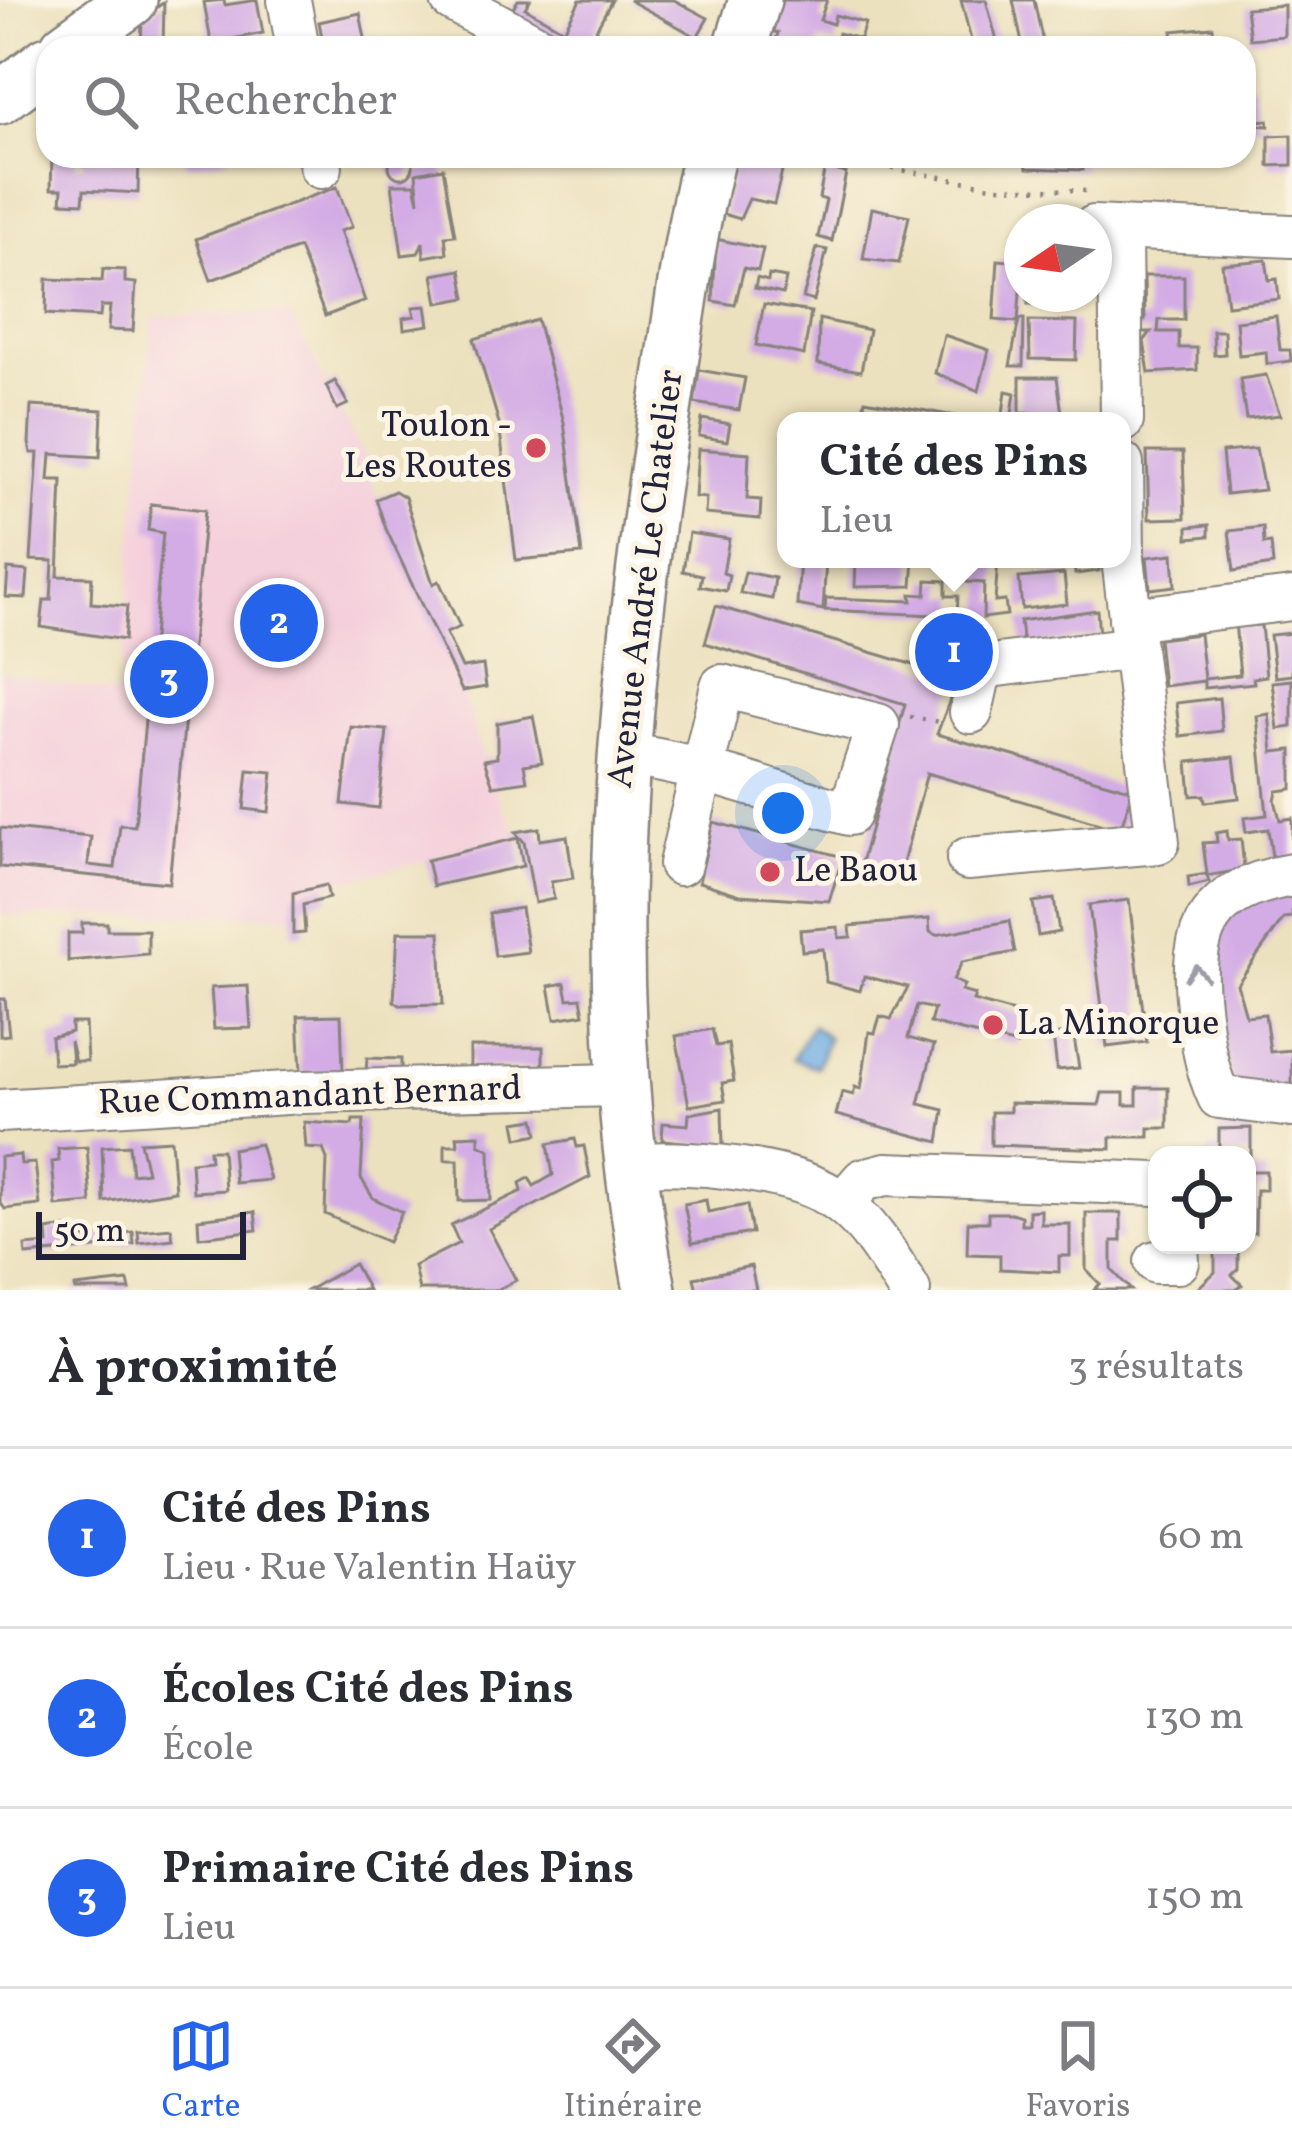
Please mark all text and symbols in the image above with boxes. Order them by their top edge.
search box [36,36,1256,168]
icon: search [78,69,144,135]
text: Rechercher [174,71,397,134]
north arrow [1004,204,1112,312]
street label: Avenue André Le Chatelier [597,367,697,791]
place label: Toulon - Les Routes [344,402,512,493]
popup [777,412,1131,568]
text: Cité des Pins [820,432,1088,495]
marker: Toulon - Les Routes [523,435,549,461]
text: Lieu [820,495,894,549]
pin: 2 [240,578,318,668]
pin: 1 [915,607,993,697]
pin: 3 [130,634,208,724]
your location [753,783,813,843]
place label: Le Baou [794,847,918,897]
marker: Le Baou [757,859,783,885]
one-way arrow [1183,964,1209,982]
place label: La Minorque [1017,1000,1219,1050]
marker: La Minorque [980,1012,1006,1038]
street label: Rue Commandant Bernard [97,1065,523,1129]
map controls [1148,1146,1256,1254]
button: locate [1148,1146,1256,1254]
scale bar [36,1206,246,1259]
text: 50 m [54,1210,125,1256]
text: À proximité [48,1333,338,1404]
text: 3 résultats [1068,1341,1244,1395]
text: Cité des Pins [162,1479,431,1542]
text: 1 [79,1511,95,1565]
text: 60 m [1159,1511,1244,1565]
text: Lieu · Rue Valentin Haüy [162,1542,576,1596]
text: Écoles Cité des Pins [162,1659,574,1722]
text: 2 [77,1691,97,1745]
text: 130 m [1144,1691,1244,1745]
text: École [162,1722,253,1776]
text: Primaire Cité des Pins [162,1839,634,1902]
text: 3 [77,1871,97,1925]
text: 150 m [1145,1871,1244,1925]
text: Lieu [162,1902,236,1956]
tab: Carte [162,2013,240,2131]
tab: Itinéraire [564,2013,702,2131]
tab: Favoris [1025,2013,1130,2131]

